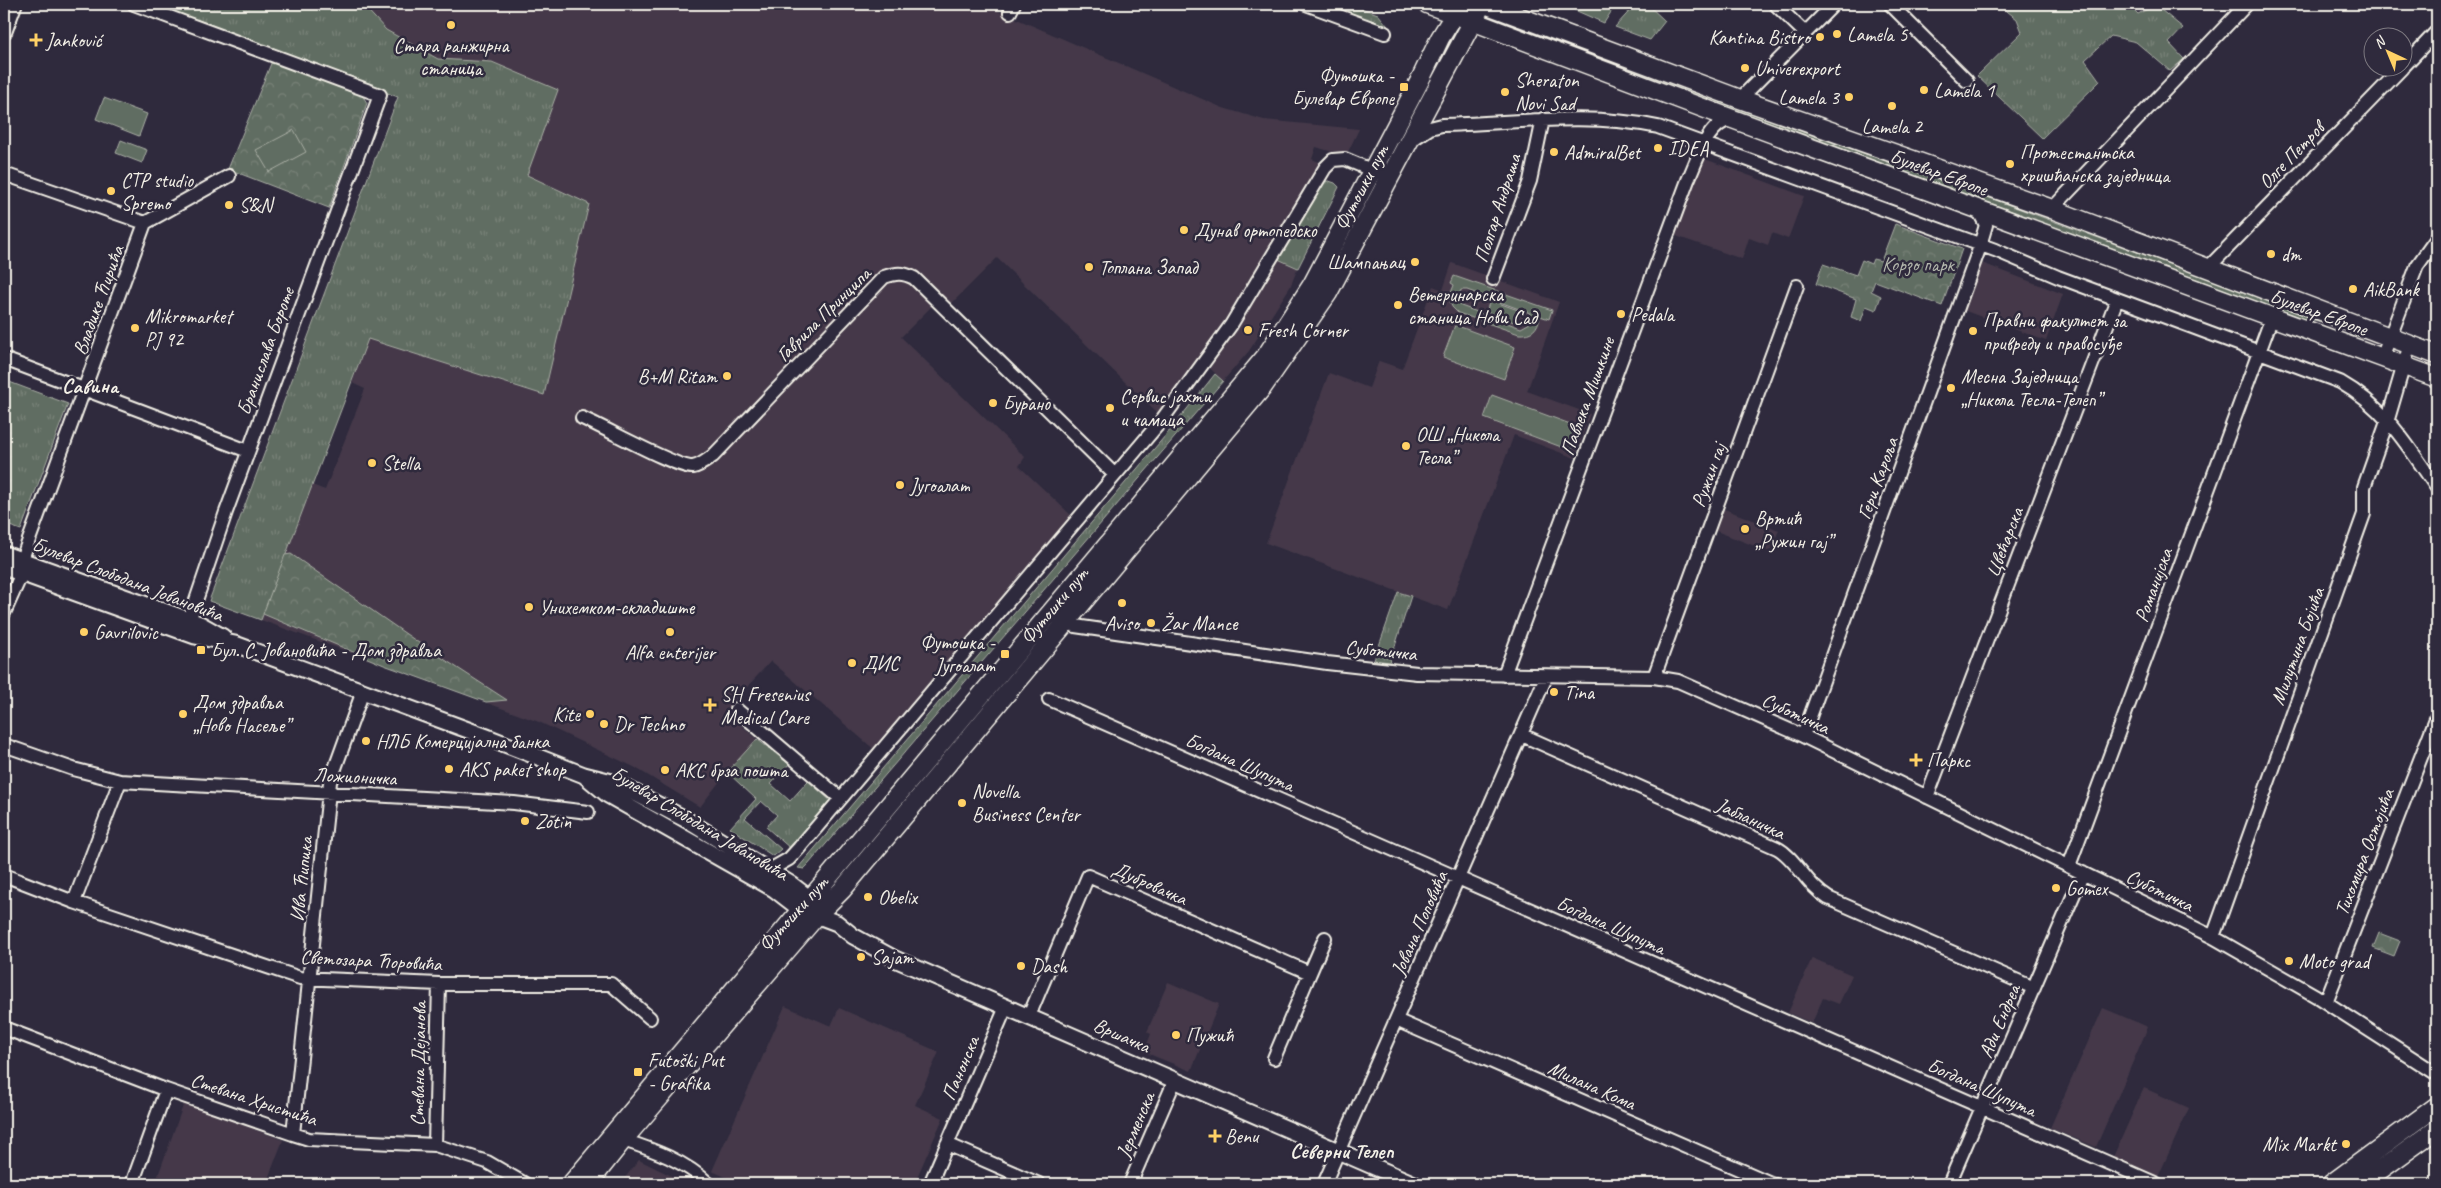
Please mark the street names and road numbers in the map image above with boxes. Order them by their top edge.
street label: Олге Петров [2253,114,2332,194]
street label: Футошки пут [1328,139,1395,234]
street label: Булевар Европе [1887,143,1992,202]
street label: Полгар Андраша [1468,149,1527,266]
street label: Владике Ћирића [67,241,130,358]
street label: Гаврила Принципа [771,260,877,367]
street label: Бранислава Бороте [231,283,301,418]
street label: Булевар Европе [2267,283,2372,342]
street label: Павлека Мишкине [1555,332,1621,459]
street label: Гери Кароља [1851,433,1904,522]
street label: Ружин гај [1685,438,1732,511]
street label: Цвећарска [1980,502,2030,581]
street label: Булевар Слободана Јовановића [29,532,228,628]
street label: Романијска [2129,544,2179,625]
street label: Футошки пут [1015,560,1095,649]
street label: Милутина Бојића [2265,583,2331,708]
street label: Суботичка [1344,634,1419,667]
street label: Суботичка [1758,687,1835,740]
street label: Богдана Шупута [1182,727,1300,798]
street label: Булевар Слободана Јовановића [607,761,794,887]
street label: Ложионичка [313,762,399,791]
street label: Тихомира Остојића [2329,784,2401,919]
street label: Јабланичка [1712,791,1790,846]
street label: Ива Ћипика [285,834,319,923]
street label: Дубровачка [1109,856,1192,911]
street label: Суботичка [2122,864,2199,918]
street label: Јована Поповића [1385,866,1454,980]
street label: Футошки пут [753,869,835,956]
street label: Богдана Шупута [1553,890,1671,961]
street label: Светозара Ћоровића [300,944,443,977]
street label: Ади Ендреа [1973,979,2027,1062]
street label: Стевана Дејанова [405,1000,432,1126]
street label: Вршачка [1090,1012,1156,1060]
street label: Панонска [936,1031,986,1104]
street label: Богдана Шупута [1924,1052,2042,1123]
street label: Милана Кома [1544,1055,1641,1117]
street label: Стевана Христића [188,1067,321,1132]
street label: Јерменска [1110,1087,1161,1163]

